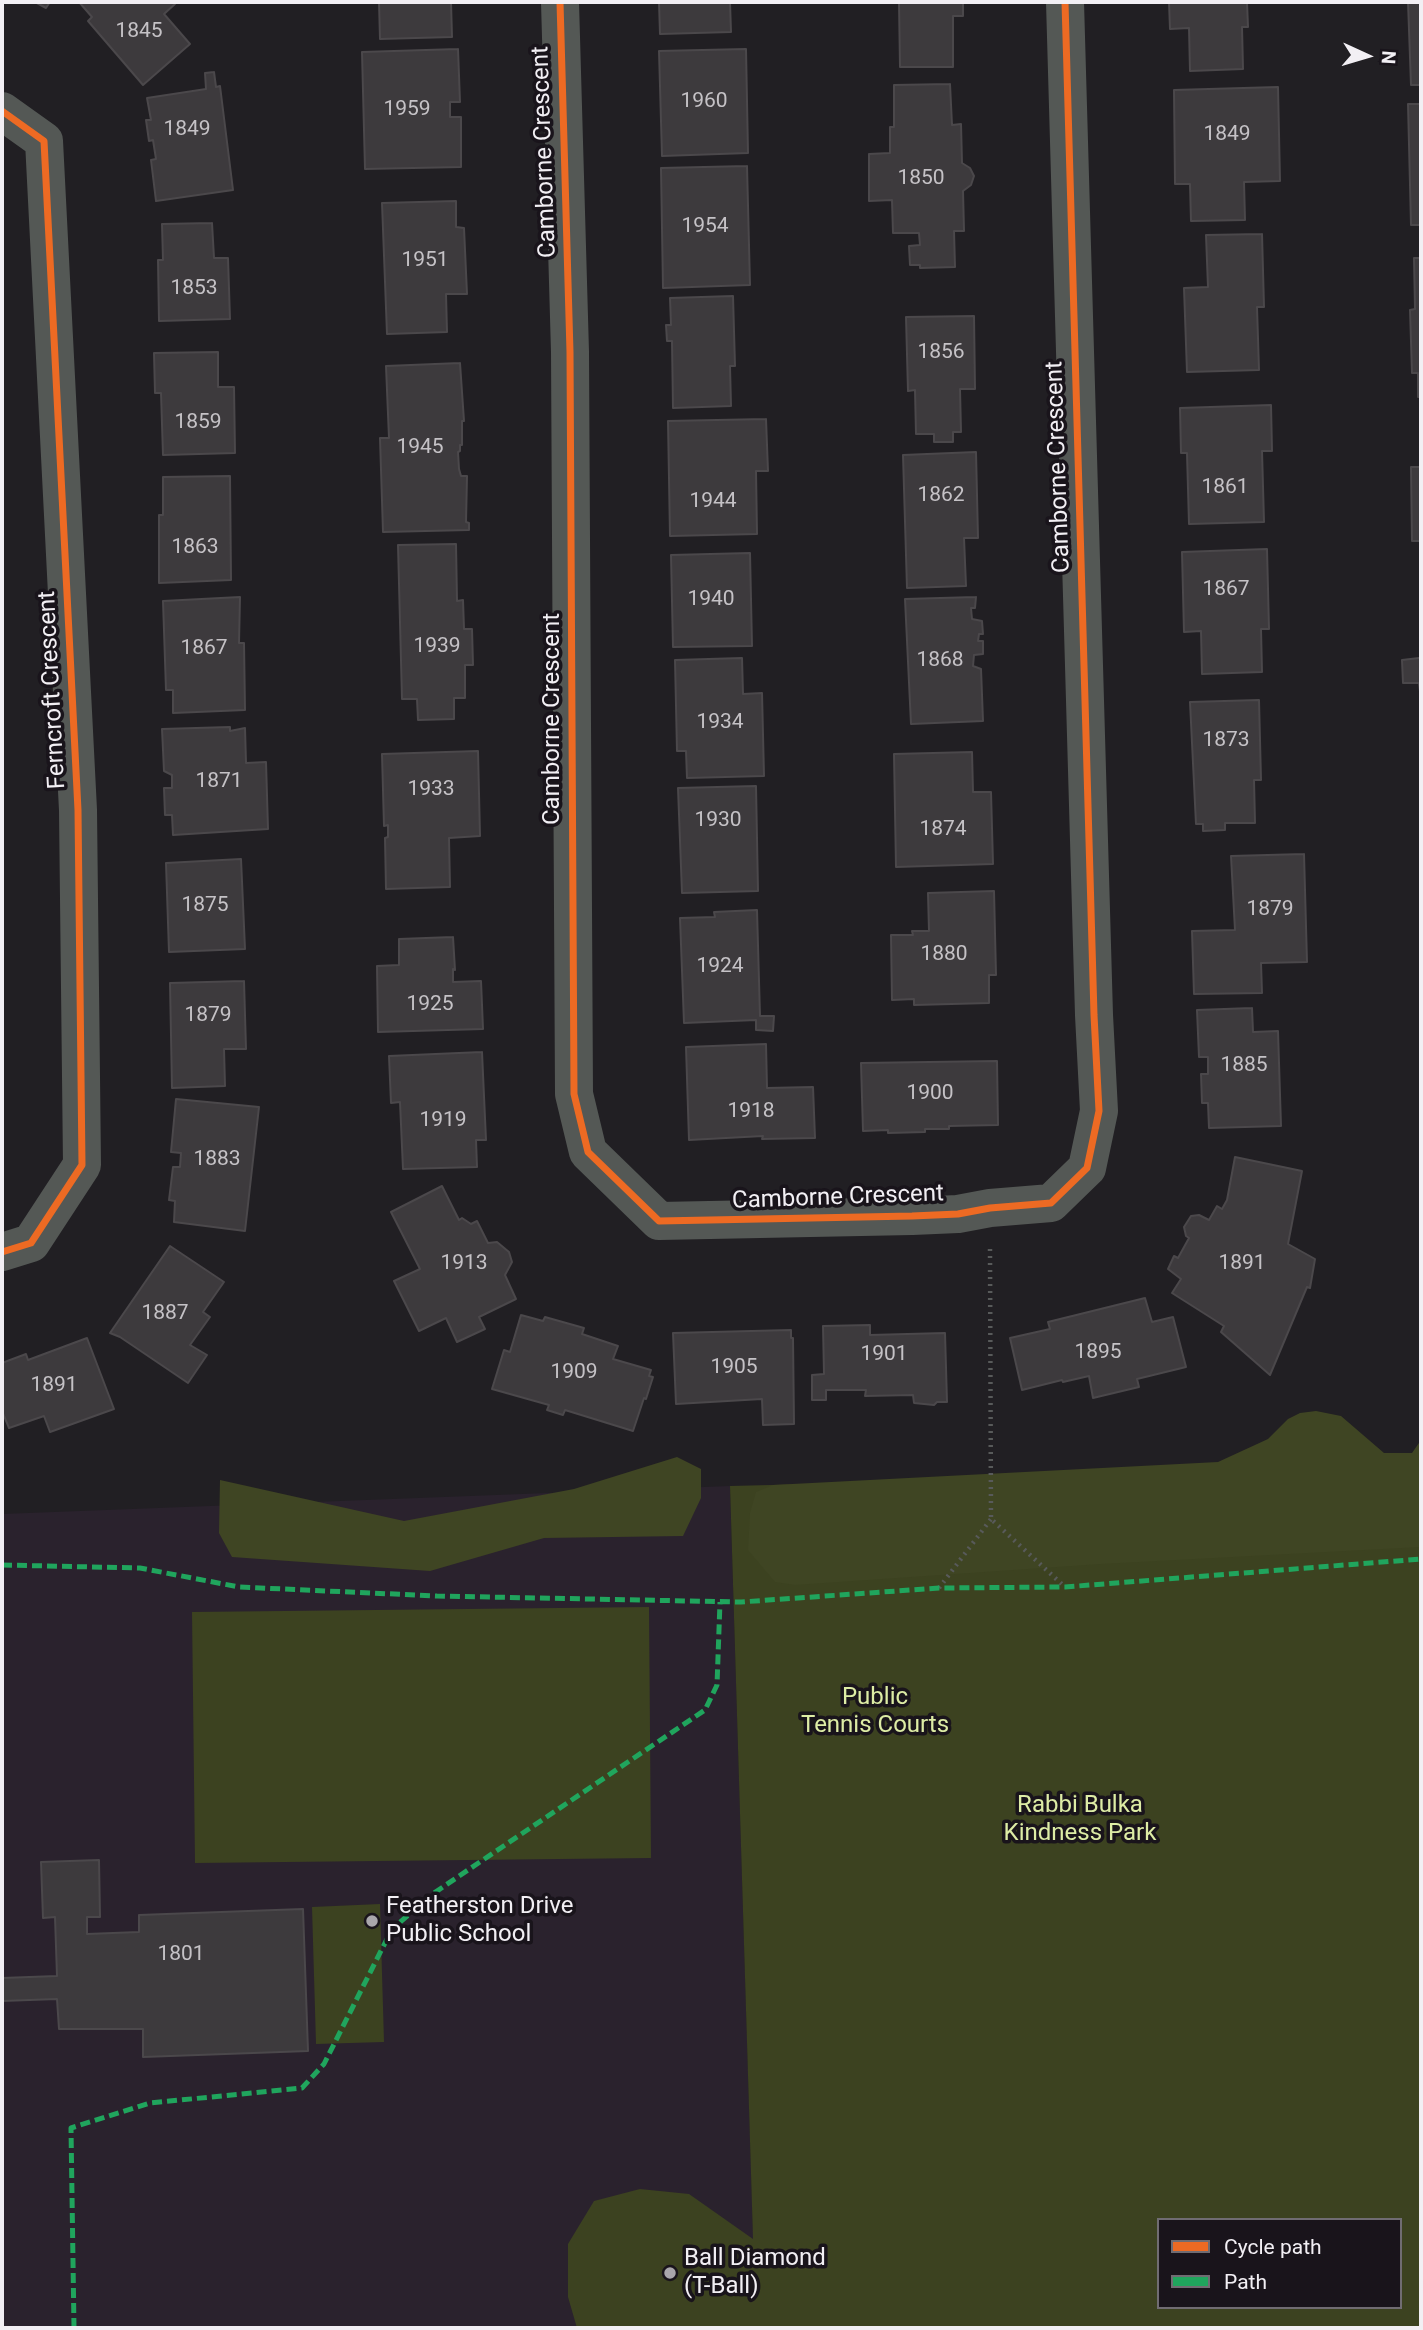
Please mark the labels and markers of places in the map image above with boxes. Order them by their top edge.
place label: Featherston Drive Public School [386,1893,574,1949]
marker: Featherston Drive Public School [364,1913,380,1929]
place label: Ball Diamond (T-Ball) [684,2245,826,2301]
marker: Ball Diamond (T-Ball) [662,2265,678,2281]

